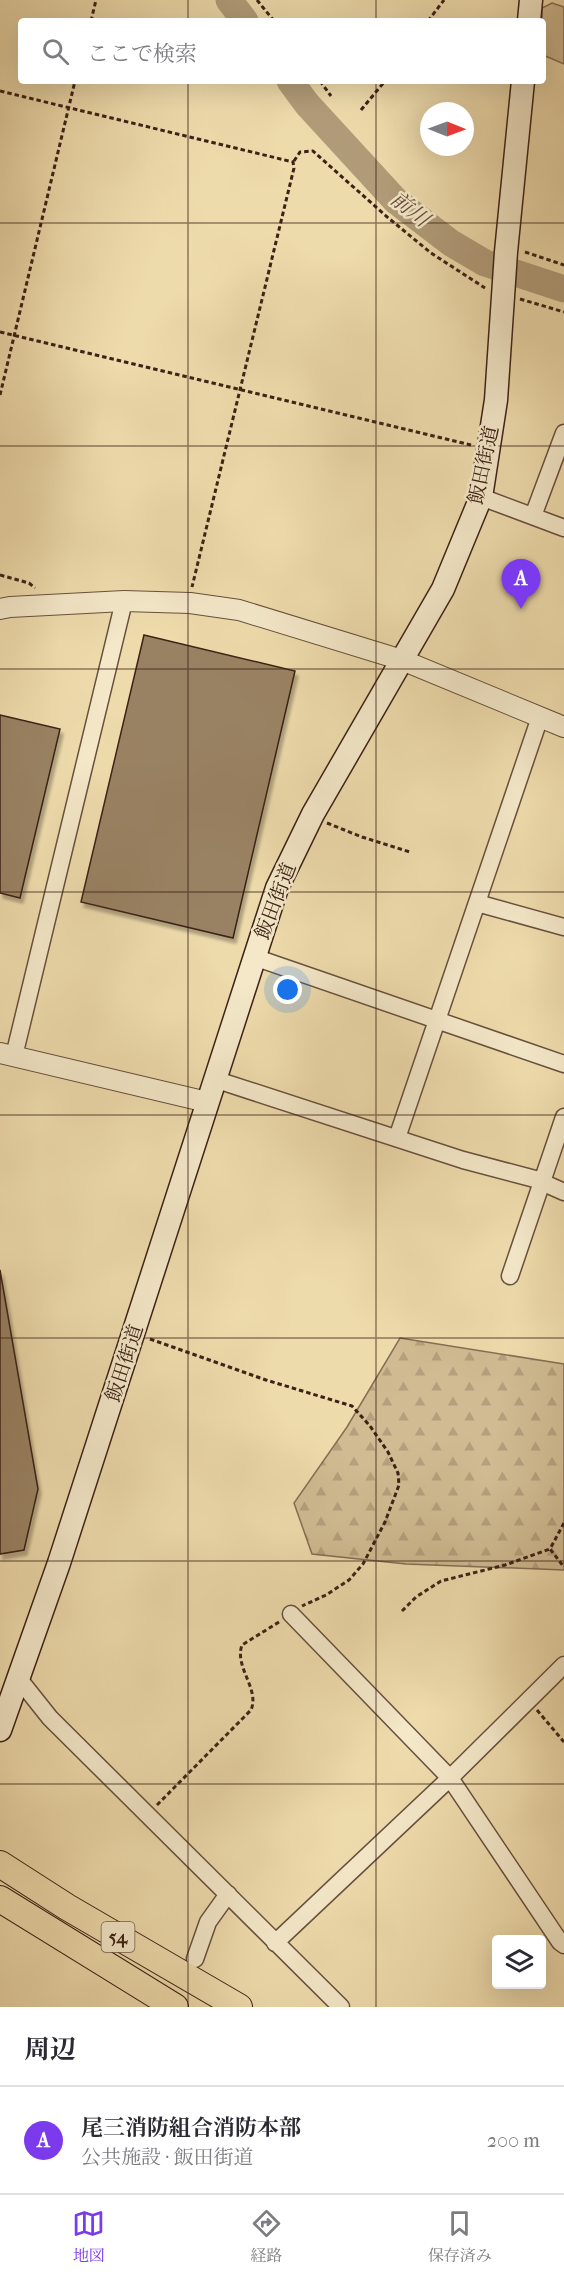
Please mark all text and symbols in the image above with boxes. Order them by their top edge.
search box [18,18,546,84]
icon: search [39,35,72,68]
text: ここで検索 [87,41,197,67]
north arrow [420,102,474,156]
water label: 前川 [386,187,436,233]
street label: 飯田街道 [464,424,503,507]
pin: A [502,560,540,609]
street label: 飯田街道 [250,860,301,943]
your location [273,975,302,1004]
street label: 飯田街道 [101,1322,148,1405]
road number: 54 [102,1922,134,1952]
map controls [492,1935,546,1989]
button: layers [492,1935,546,1989]
text: 周辺 [24,2034,76,2065]
text: 尾三消防組合消防本部 [81,2115,301,2141]
text: A [37,2129,50,2152]
text: 200 m [487,2129,540,2152]
text: 公共施設 · 飯田街道 [81,2146,254,2169]
tab: 地図 [72,2207,105,2266]
tab: 経路 [250,2207,283,2266]
tab: 保存済み [428,2207,492,2266]

